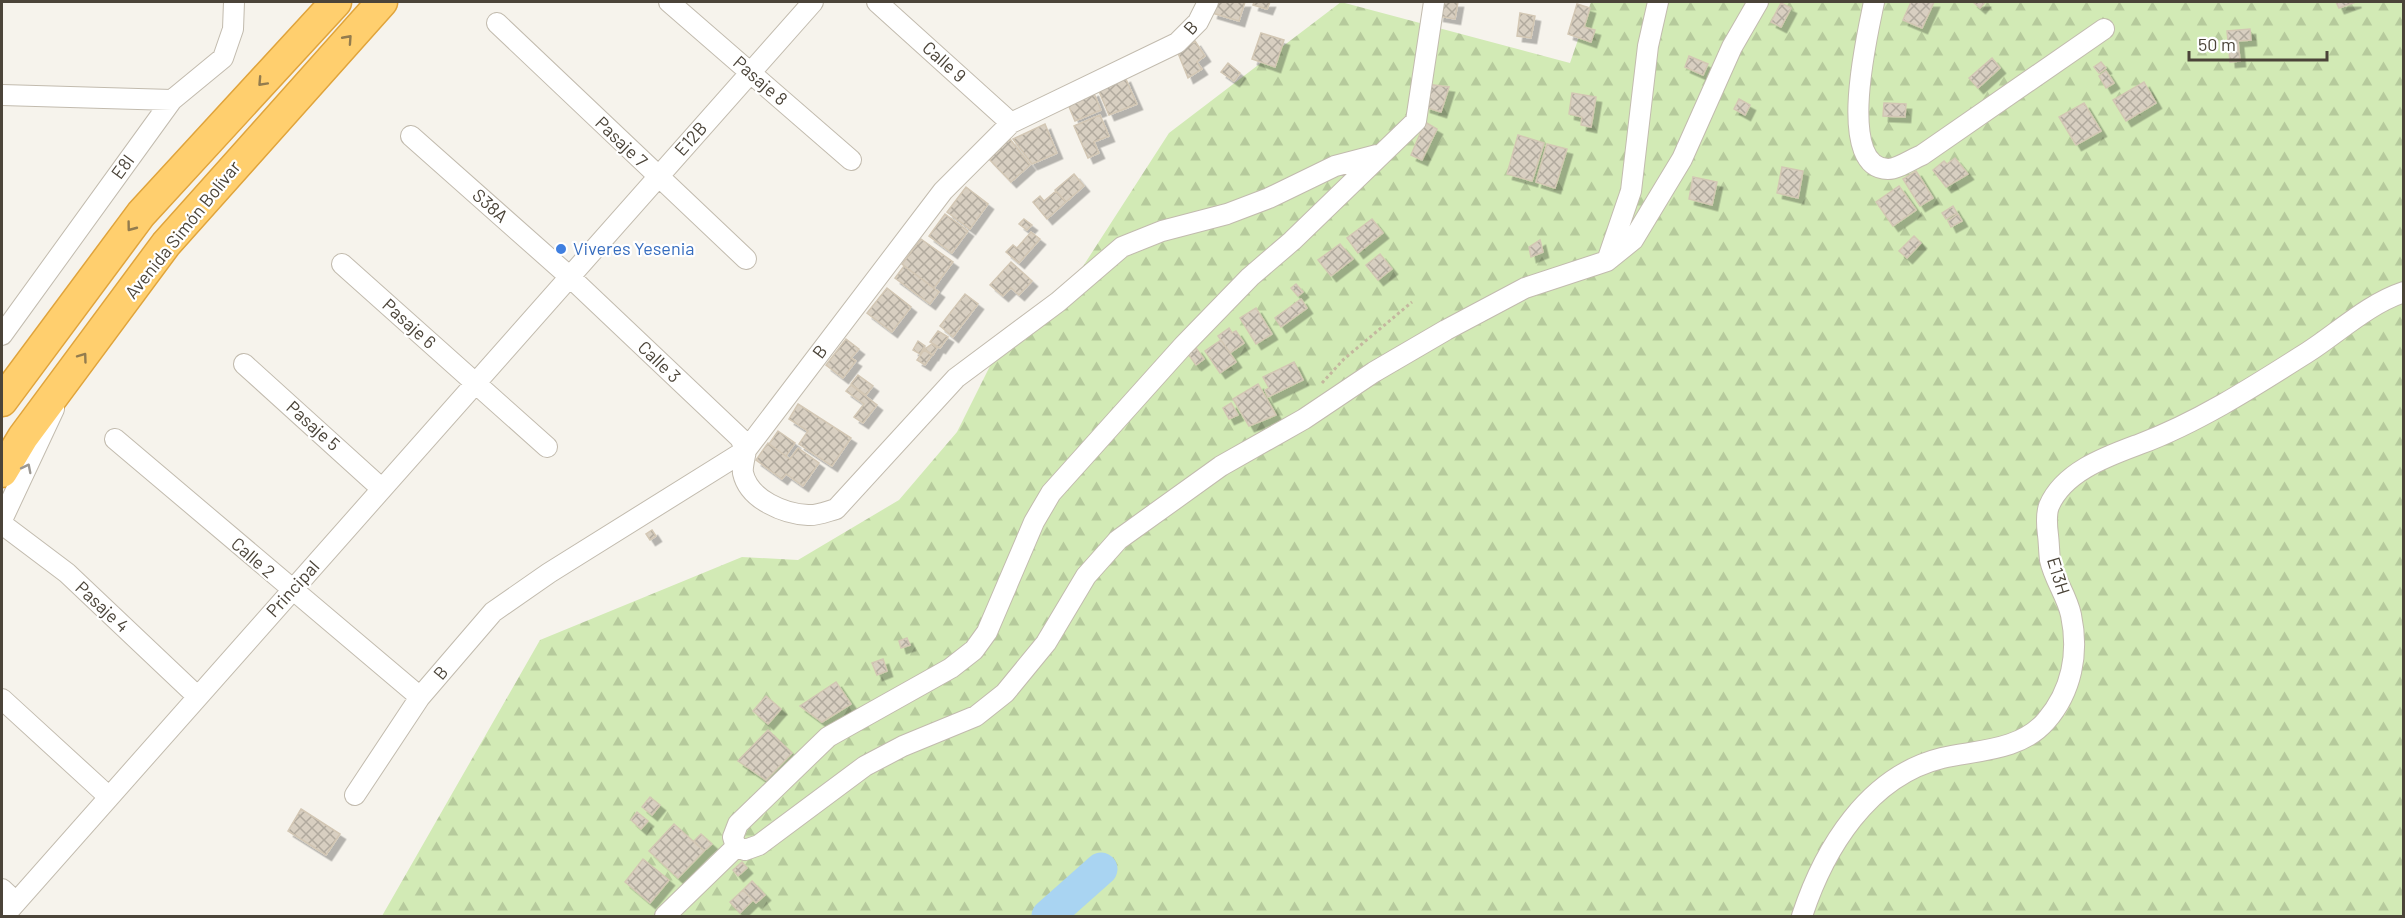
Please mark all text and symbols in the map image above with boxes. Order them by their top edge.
street label: B [1178,16,1202,39]
scale bar [2189,24,2327,62]
text: 50 m [2198,33,2236,55]
one-way arrow [341,35,352,46]
street label: Calle 9 [918,36,971,86]
street label: Pasaje 8 [729,51,792,110]
one-way arrow [258,75,269,86]
street label: Pasaje 7 [591,111,653,172]
street label: E12B [669,117,711,160]
street label: E8I [106,150,138,183]
street label: Avenida Simón Bolívar [120,156,245,303]
street label: S38A [468,184,513,227]
one-way arrow [128,220,139,231]
place label: Viveres Yesenia [573,237,694,259]
marker: Viveres Yesenia [554,242,568,256]
street label: Pasaje 6 [378,293,441,353]
street label: Calle 3 [634,336,686,387]
street label: B [807,340,831,363]
one-way arrow [76,352,87,363]
street label: Pasaje 5 [282,395,345,455]
one-way arrow [20,463,32,474]
street label: Calle 2 [227,532,280,582]
street label: E13H [2043,554,2075,597]
street label: Principal [261,555,323,621]
street label: Pasaje 4 [71,576,134,637]
street label: B [428,661,452,684]

